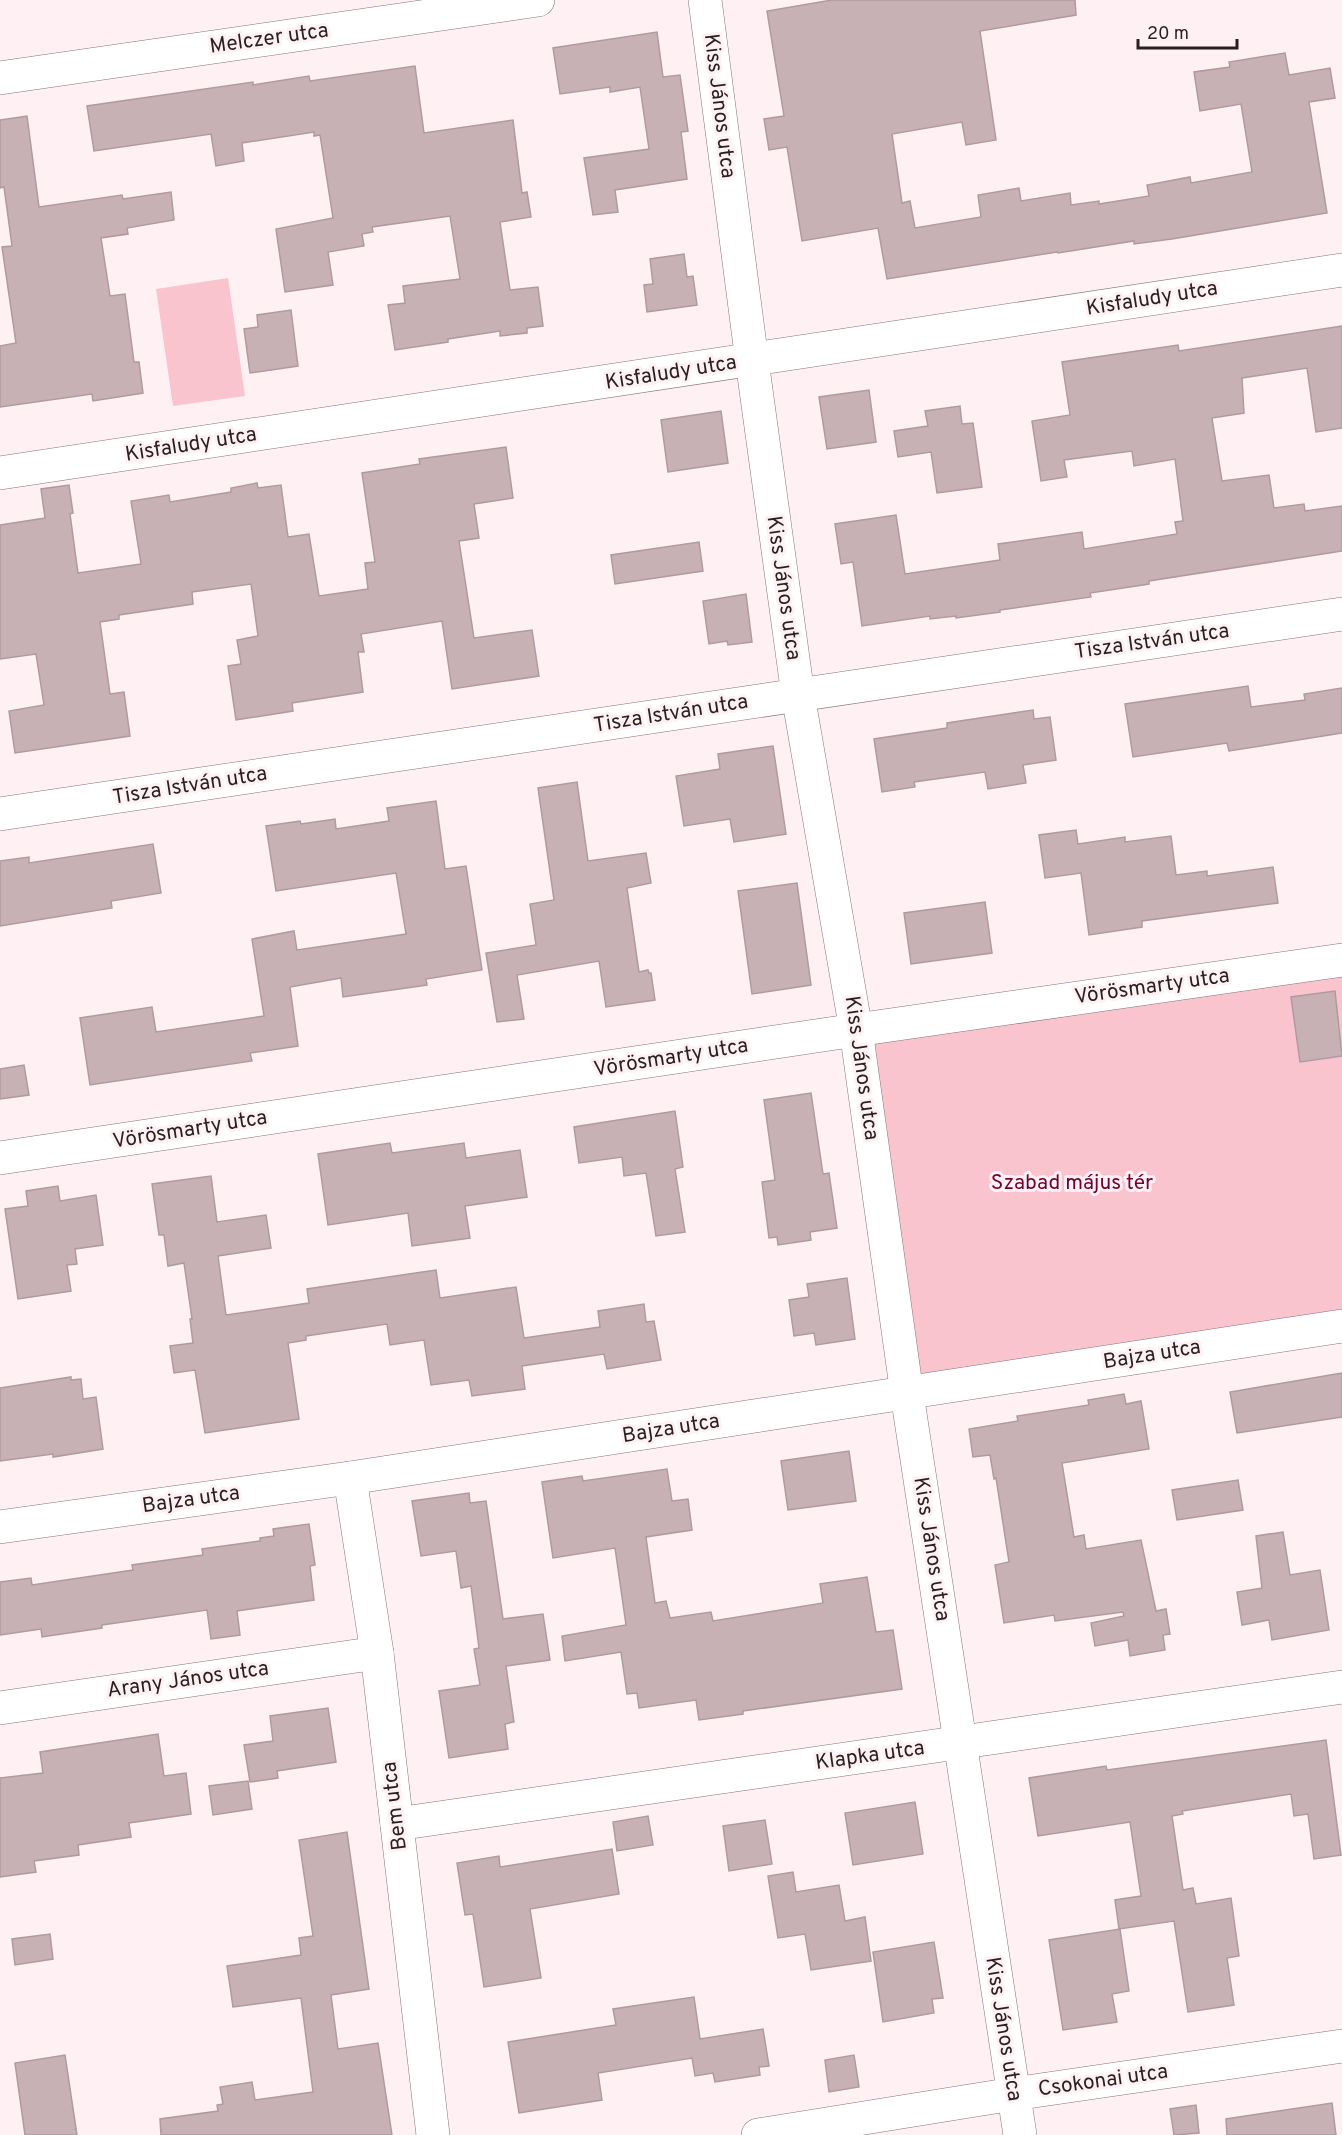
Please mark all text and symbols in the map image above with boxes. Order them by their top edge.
scale bar [1138,12,1237,50]
street label: Melczer utca [208,17,330,61]
text: 20 m [1147,23,1189,46]
street label: Kiss János utca [697,32,741,180]
street label: Kisfaludy utca [1084,275,1220,323]
street label: Kisfaludy utca [603,349,739,397]
street label: Kisfaludy utca [123,421,259,469]
street label: Kiss János utca [759,514,807,662]
street label: Tisza István utca [1073,618,1231,666]
street label: Tisza István utca [592,688,750,740]
street label: Tisza István utca [111,760,269,812]
street label: Vörösmarty utca [1073,963,1231,1011]
street label: Kiss János utca [837,994,885,1142]
street label: Vörösmarty utca [592,1032,750,1084]
street label: Vörösmarty utca [111,1104,269,1156]
park label: Szabad május tér [991,1170,1153,1197]
street label: Bajza utca [1101,1334,1203,1376]
street label: Bajza utca [620,1408,722,1450]
street label: Kiss János utca [906,1475,956,1623]
street label: Bajza utca [140,1480,242,1520]
street label: Arany János utca [105,1655,271,1705]
street label: Klapka utca [814,1735,926,1777]
street label: Bem utca [376,1760,414,1852]
street label: Kiss János utca [978,1955,1028,2103]
street label: Csokonai utca [1036,2059,1170,2103]

